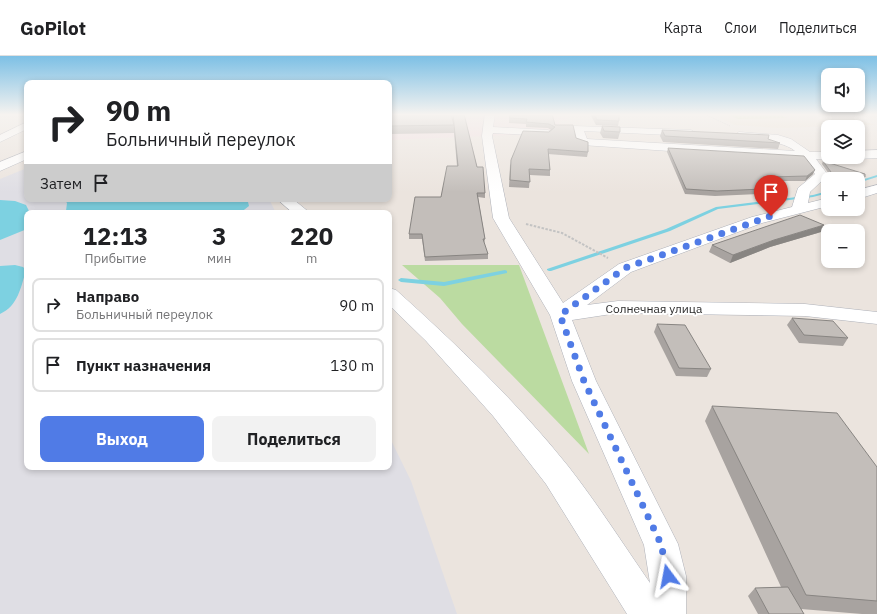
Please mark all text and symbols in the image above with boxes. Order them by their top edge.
text: GoPilot [20,16,86,40]
text: Карта [664,19,702,37]
text: Слои [724,19,757,37]
text: Поделиться [779,19,857,37]
map controls [821,68,865,268]
button: sound [821,68,865,112]
text: 90 m [106,92,171,129]
icon: right [40,96,92,148]
button: layers [821,120,865,164]
text: Больничный переулок [106,128,296,151]
icon: arrive [90,172,112,194]
button: + [821,172,865,216]
text: Затем [40,174,82,193]
pin [754,175,788,216]
icon: arrive [760,181,782,203]
text: 12:13 [83,220,148,252]
text: 3 [212,220,226,252]
text: 220 [290,220,333,252]
button: − [821,224,865,268]
text: Прибытие [85,250,146,267]
text: мин [207,250,231,267]
text: m [306,250,317,267]
text: Направо [76,287,139,306]
icon: right [42,294,64,316]
text: 90 m [339,296,374,315]
street label: Солнечная улица [606,301,703,316]
text: Больничный переулок [76,306,213,323]
icon: arrive [42,354,64,376]
text: Пункт назначения [76,356,211,375]
text: 130 m [330,356,374,375]
button: Выход [40,416,204,462]
button: Поделиться [212,416,376,462]
position arrow [647,555,689,597]

